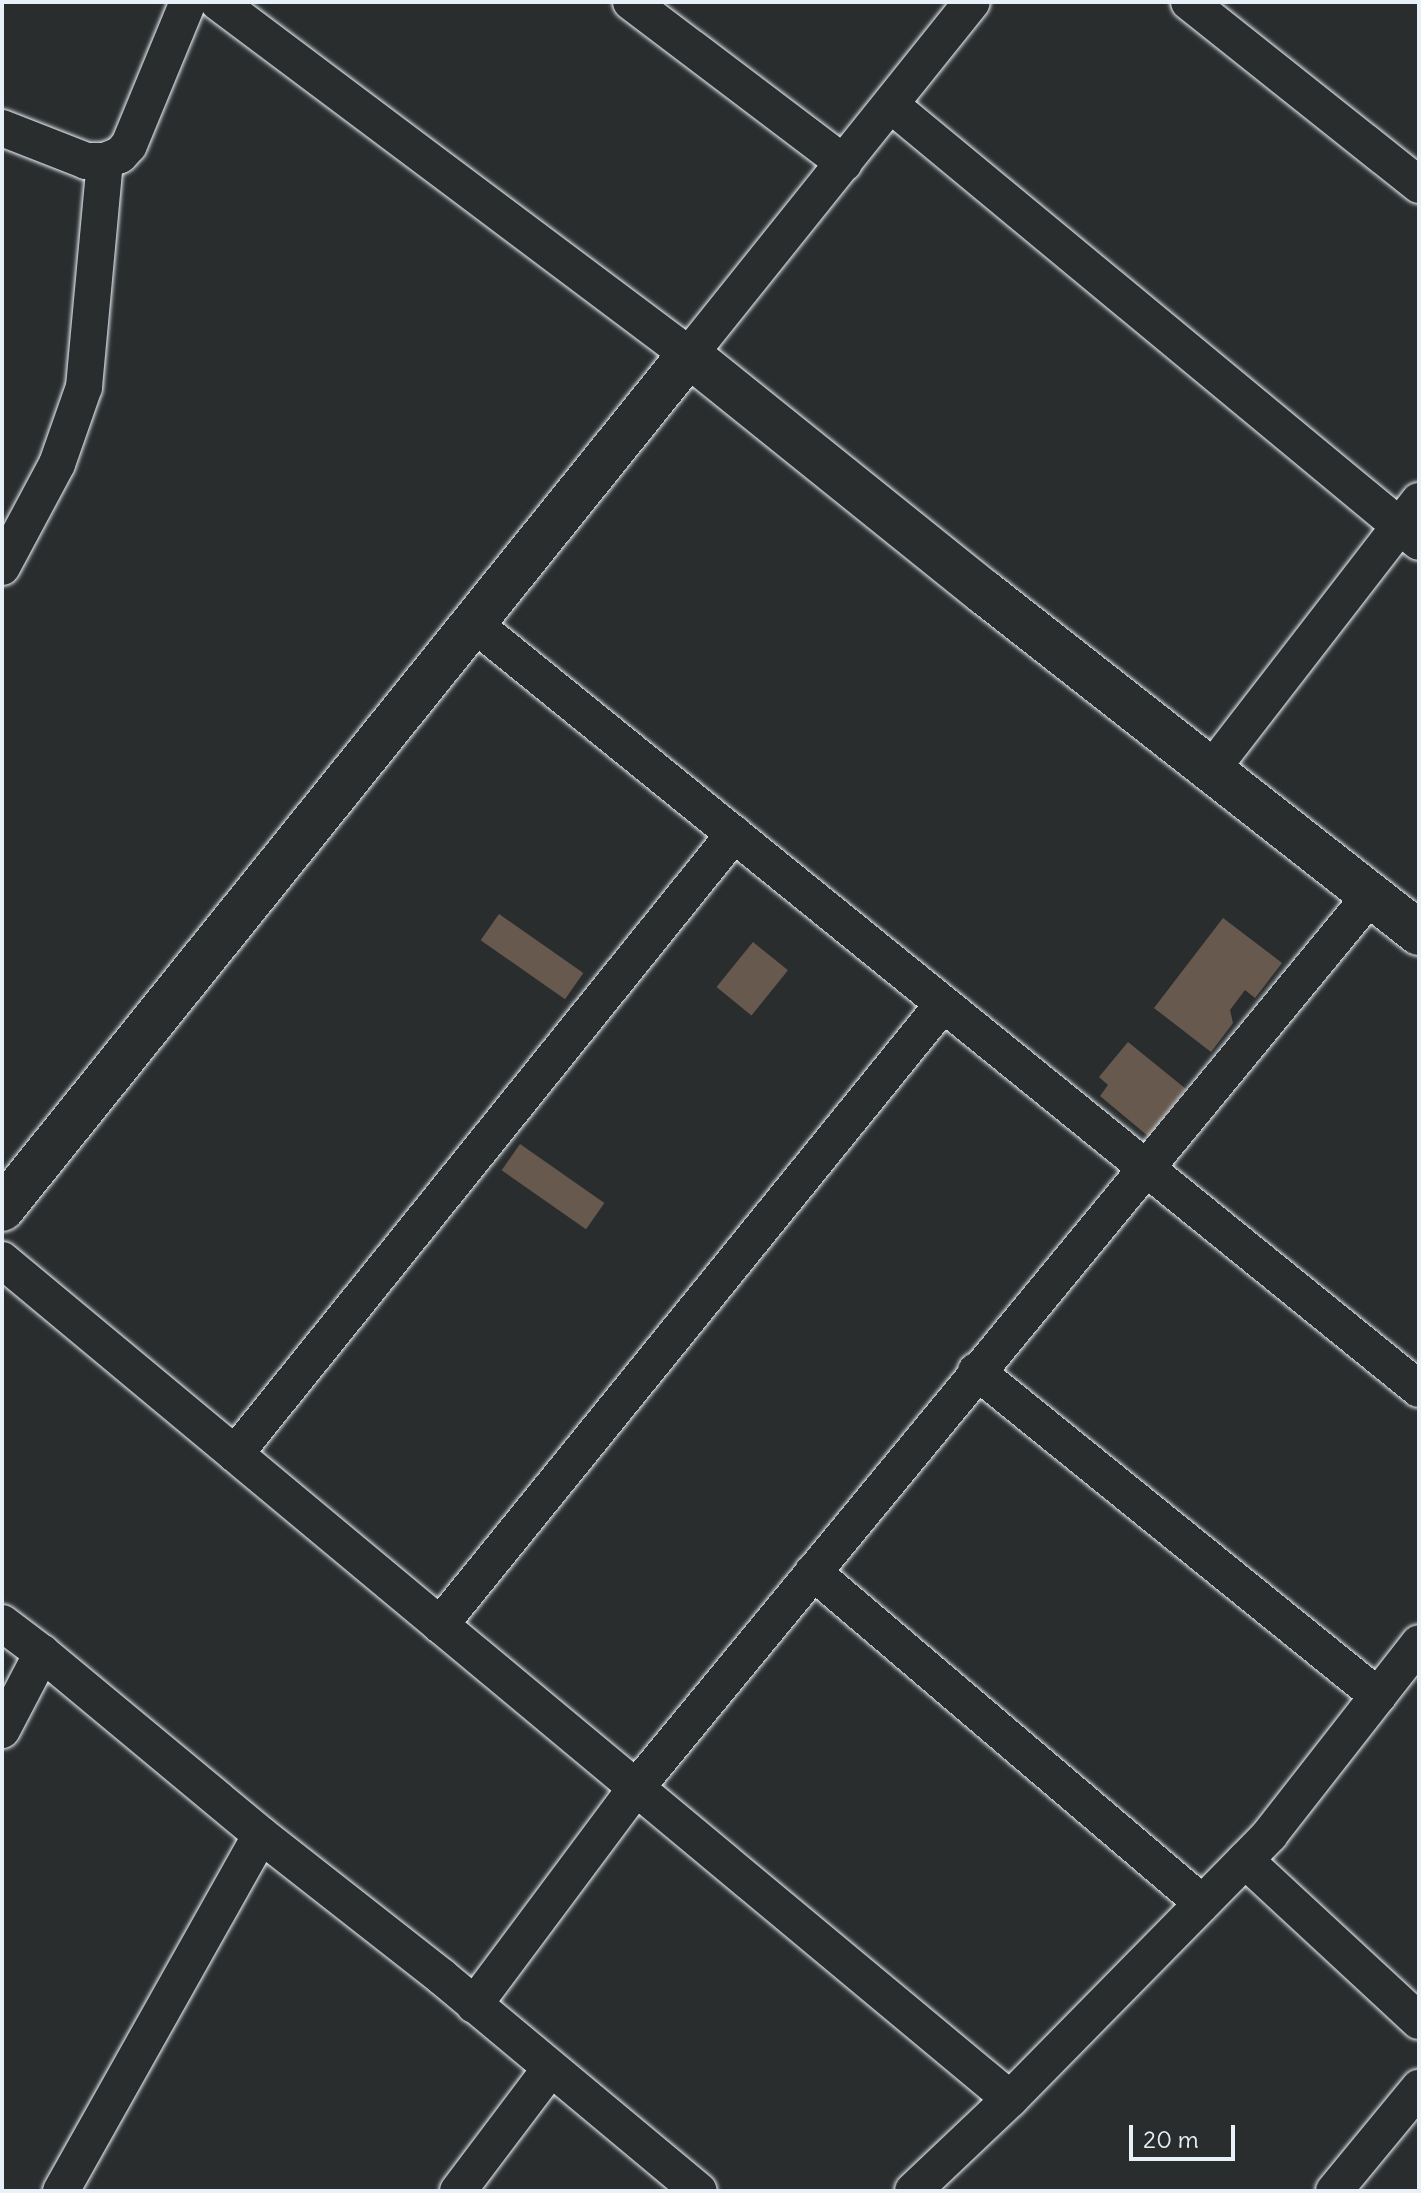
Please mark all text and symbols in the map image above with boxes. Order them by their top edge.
scale bar [1133,2109,1239,2159]
text: 20 m [1143,2124,1199,2154]

